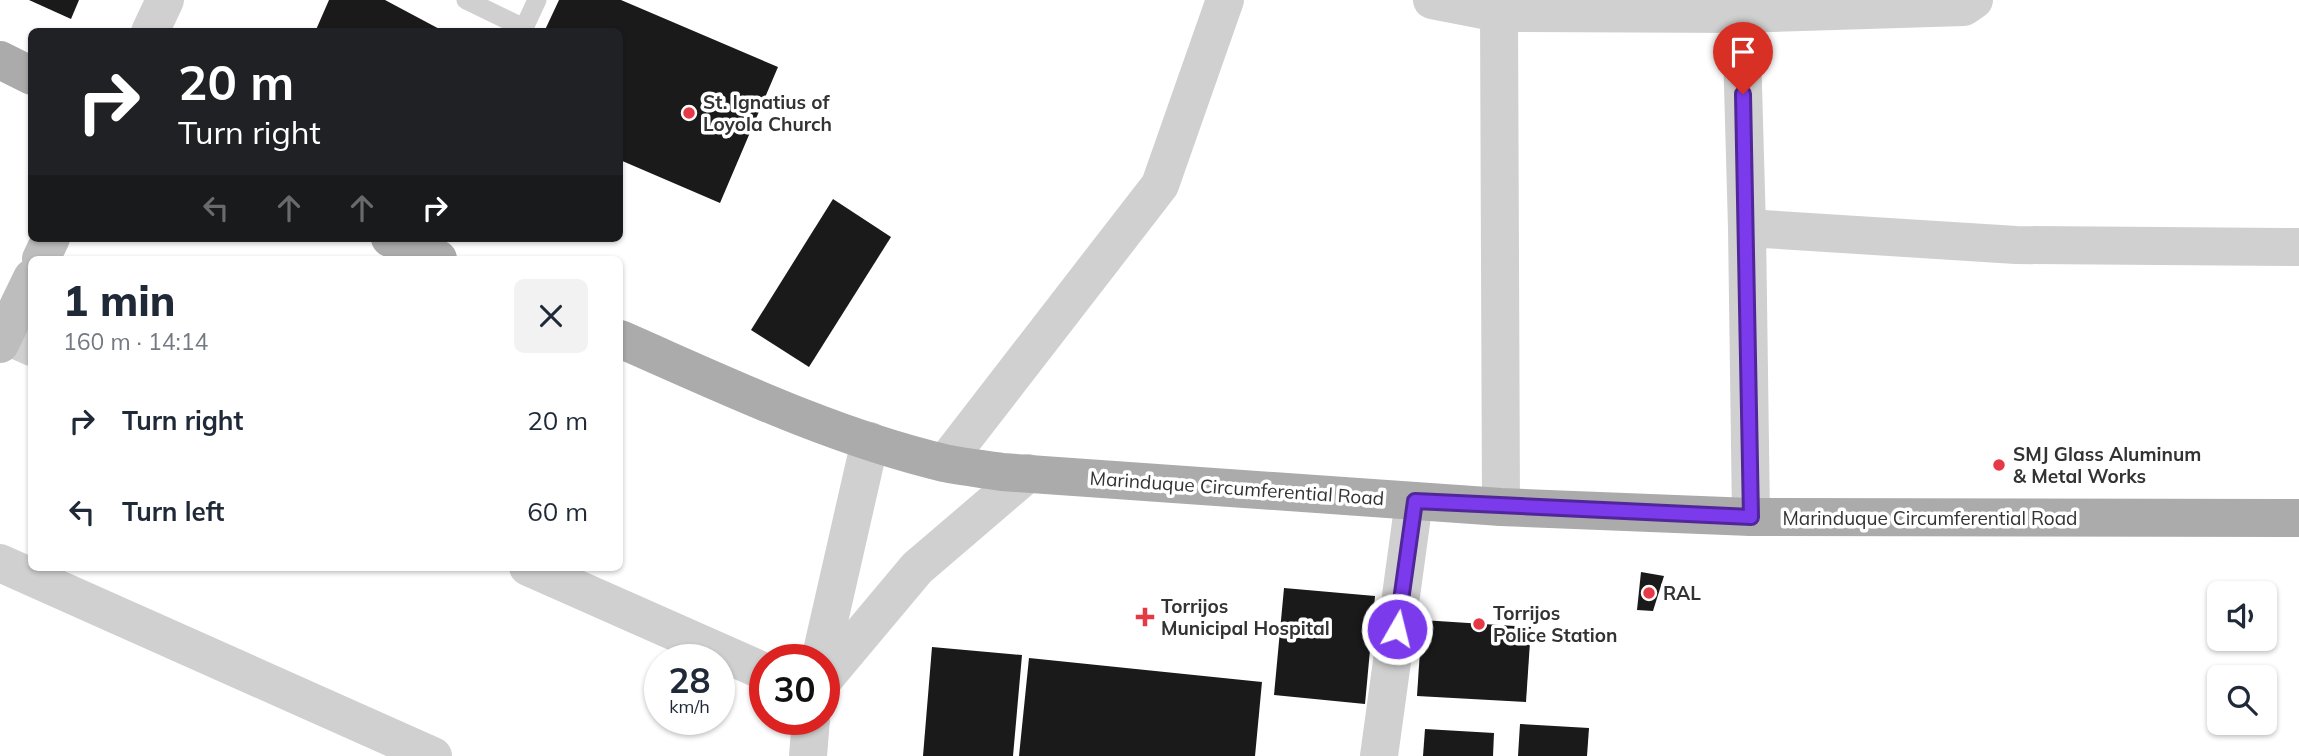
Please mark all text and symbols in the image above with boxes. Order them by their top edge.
pin [1713,22,1773,94]
icon: arrive [1724,33,1762,71]
text: 20 m [178,51,294,112]
icon: right [63,56,154,147]
place label: St. Ignatius of Loyola Church [703,90,832,136]
marker: St. Ignatius of Loyola Church [681,105,697,121]
text: Turn right [178,112,321,152]
icon: left [197,189,235,227]
icon: ahead [270,189,308,227]
icon: ahead [343,189,381,227]
icon: right [416,189,454,227]
text: 1 min [63,274,176,327]
button: close [514,279,588,353]
text: 160 m · 14:14 [63,327,208,356]
icon: right [63,402,101,440]
text: Turn right [122,404,243,437]
text: 20 m [527,404,588,437]
place label: SMJ Glass Aluminum & Metal Works [2013,442,2201,488]
marker: SMJ Glass Aluminum & Metal Works [1991,457,2007,473]
street label: Marinduque Circumferential Road [1089,466,1385,510]
icon: left [63,493,101,531]
text: Turn left [122,495,224,528]
text: 60 m [527,495,588,528]
street label: Marinduque Circumferential Road [1783,506,2078,530]
place label: RAL [1663,581,1701,605]
map controls [2207,581,2277,735]
button: sound [2207,581,2277,651]
marker: RAL [1641,585,1657,601]
position arrow [1360,592,1434,666]
place label: Torrijos Municipal Hospital [1161,594,1330,640]
place label: Torrijos Police Station [1493,601,1617,647]
marker: Torrijos Municipal Hospital [1135,607,1155,627]
marker: Torrijos Police Station [1471,616,1487,632]
speed limit sign: 30 [749,644,840,735]
text: 28 [668,658,711,702]
button: search [2207,665,2277,735]
text: km/h [669,695,710,718]

